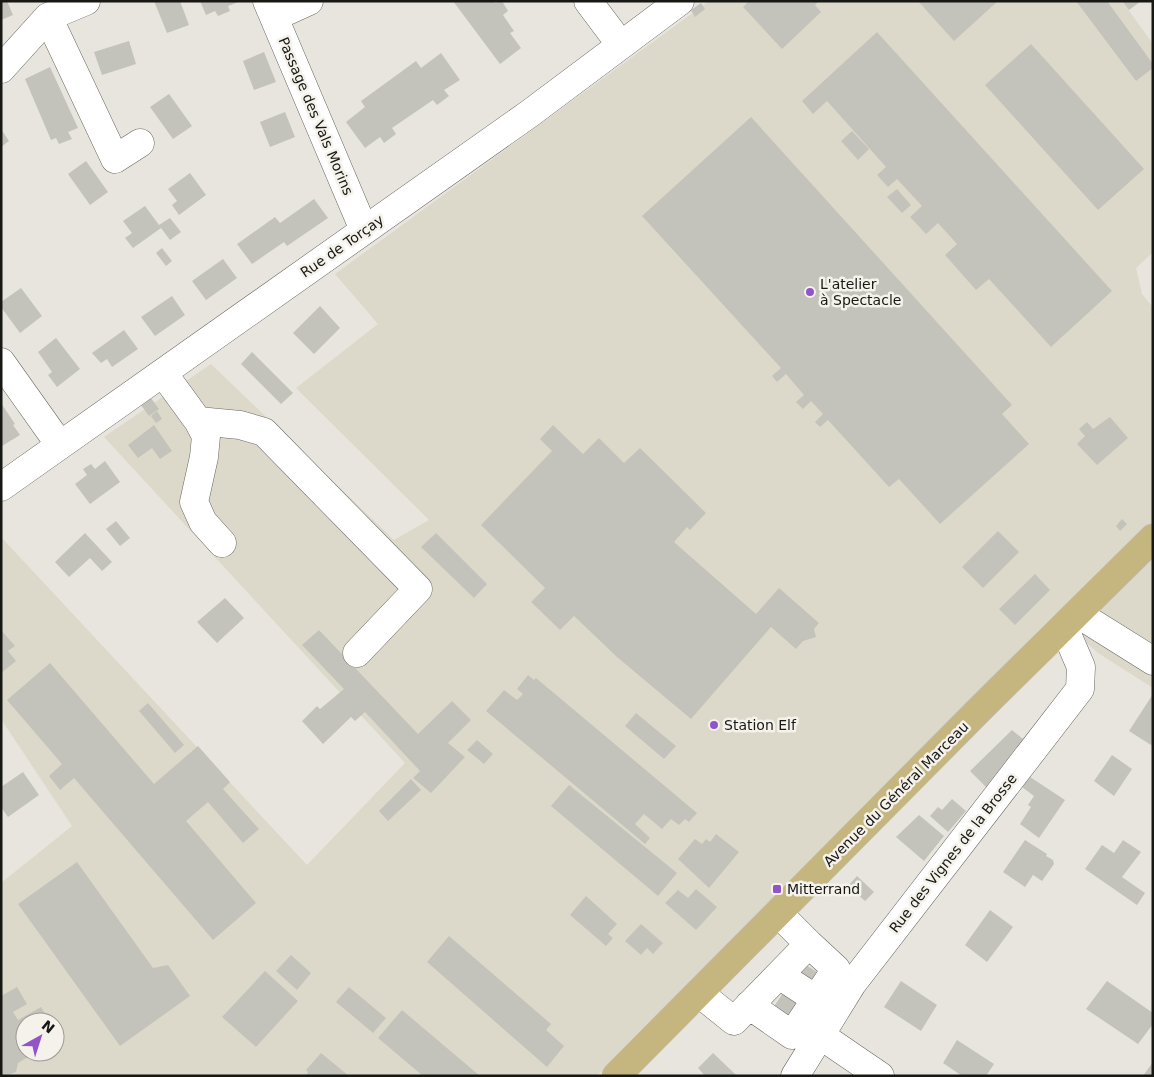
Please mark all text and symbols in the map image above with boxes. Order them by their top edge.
street label: Passage des Vals Morins [275,35,357,197]
street label: Rue de Torçay [297,211,387,281]
place label: L'atelier à Spectacle [820,276,901,308]
marker: L'atelier à Spectacle [804,286,816,298]
place label: Station Elf [724,717,797,733]
street label: Avenue du Général Marceau [820,718,972,870]
marker: Station Elf [708,719,720,731]
street label: Rue des Vignes de la Brosse [886,770,1020,936]
place label: Mitterrand [787,881,860,897]
marker: Mitterrand [771,883,783,895]
north arrow [15,1012,65,1062]
text: N [39,1017,58,1037]

